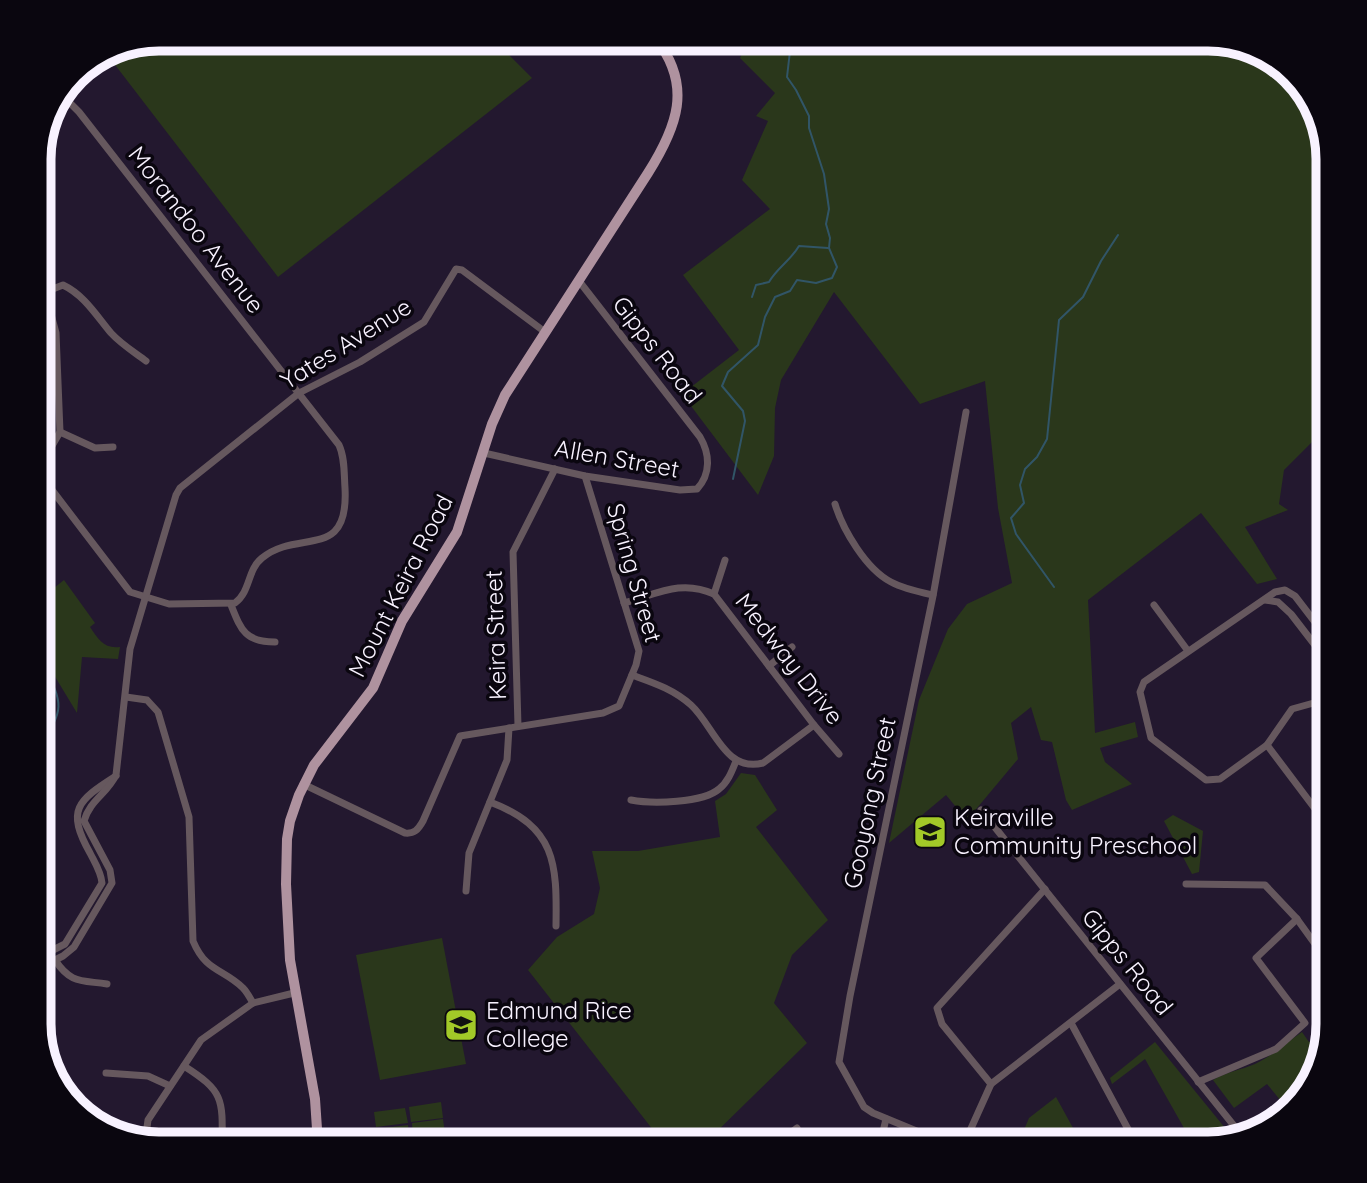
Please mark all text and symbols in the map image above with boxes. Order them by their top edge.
street label: Morandoo Avenue [122,140,271,319]
street label: Gipps Road [606,290,709,409]
street label: Yates Avenue [274,291,416,395]
street label: Allen Street [553,432,682,484]
street label: Mount Keira Road [341,489,459,682]
street label: Spring Street [601,500,669,646]
street label: Keira Street [478,570,512,701]
street label: Medway Drive [729,587,850,730]
street label: Gooyong Street [836,714,902,891]
place label: Keiraville Community Preschool [954,802,1197,860]
school or university icon: Keiraville Community Preschool [911,813,949,851]
street label: Gipps Road [1076,902,1180,1021]
place label: Edmund Rice College [486,995,632,1053]
school or university icon: Edmund Rice College [442,1006,480,1044]

